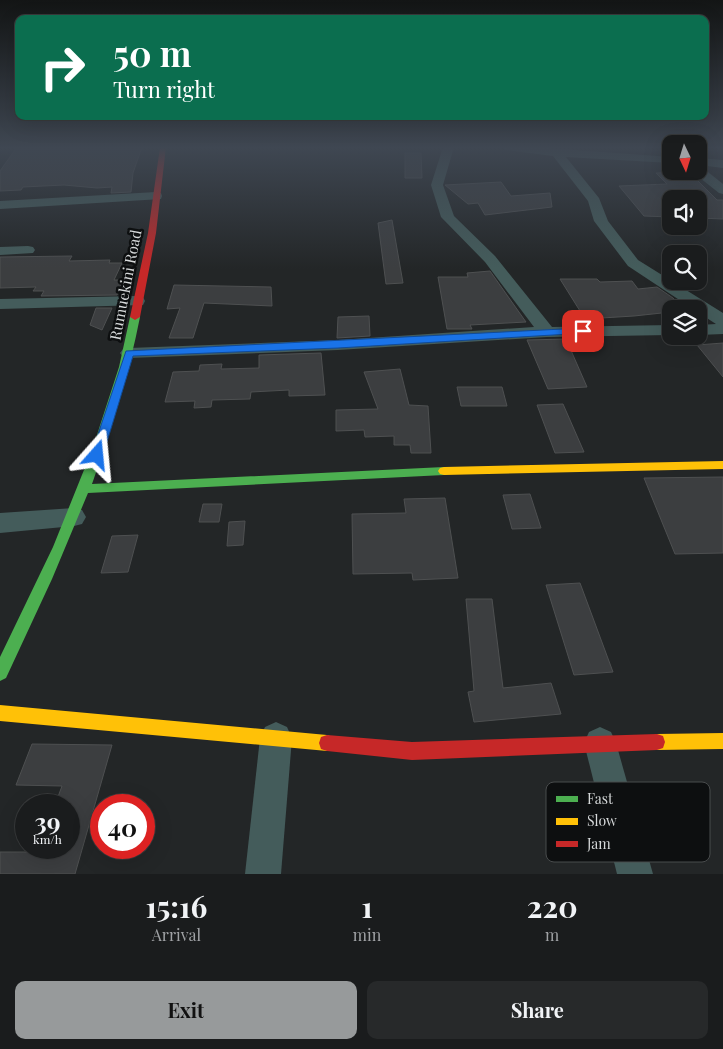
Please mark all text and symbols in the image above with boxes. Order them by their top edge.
text: 50 m [113,29,191,76]
icon: right [30,35,95,100]
text: Turn right [113,74,215,104]
north arrow [662,135,708,180]
map controls [662,135,707,345]
button: sound [662,190,707,235]
street label: Rumuekini Road [105,228,146,342]
button: search [662,245,707,290]
button: layers [662,300,707,345]
pin [562,310,604,352]
icon: arrive [569,317,597,345]
position arrow [70,428,122,480]
legend [546,782,710,862]
text: Fast [587,789,614,808]
speed limit sign: 40 [90,794,155,859]
text: 39 [34,804,61,837]
text: Slow [587,811,617,830]
text: km/h [33,831,62,847]
text: Jam [586,834,611,853]
text: 15:16 [145,886,207,926]
text: 1 [361,886,373,926]
text: 220 [527,886,578,926]
text: Arrival [152,924,201,945]
text: min [353,924,381,945]
text: m [545,924,559,945]
button: Exit [15,981,357,1039]
button: Share [367,981,708,1039]

